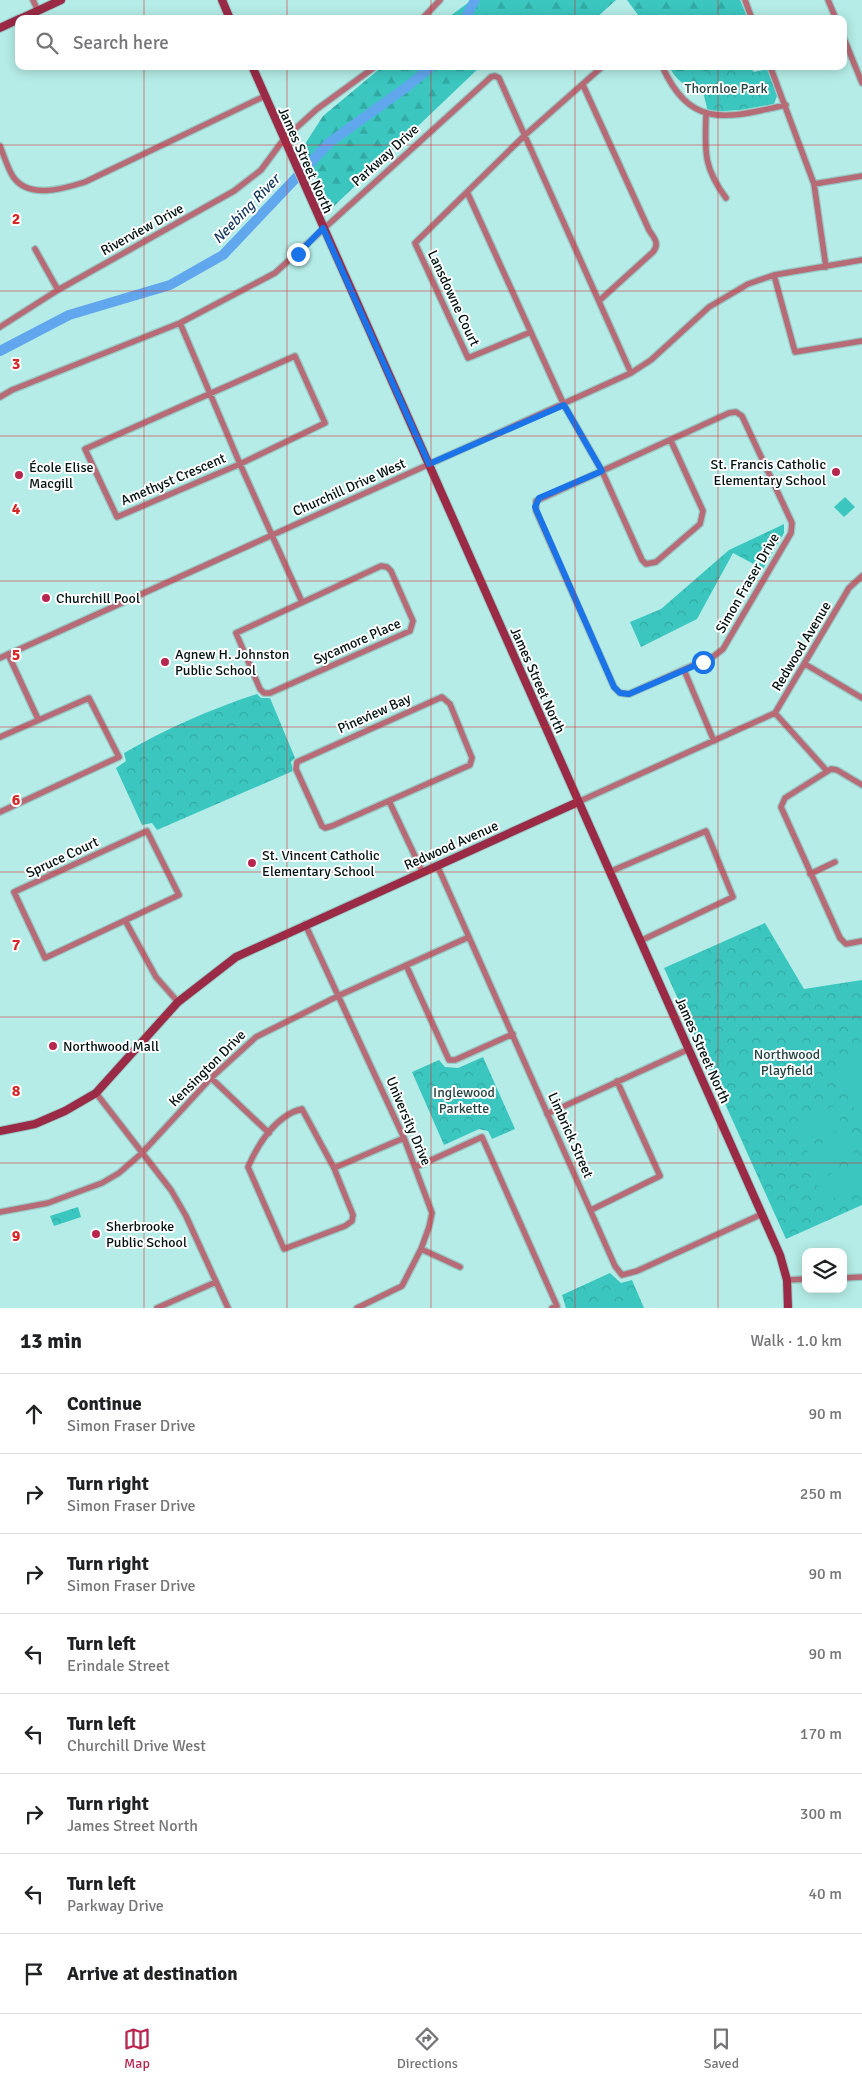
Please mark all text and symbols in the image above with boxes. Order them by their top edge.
search box [15,15,847,70]
icon: search [33,29,61,57]
text: Search here [73,31,169,55]
park label: Thornloe Park [685,80,767,97]
street label: James Street North [274,104,337,216]
street label: Parkway Drive [348,121,423,190]
water label: Neebing River [209,169,285,247]
street label: Riverview Drive [98,200,187,259]
text: 2 [12,209,20,229]
route end [287,243,310,266]
street label: Lansdowne Court [424,247,483,349]
text: 3 [12,354,20,374]
street label: Amethyst Crescent [118,450,228,509]
street label: Churchill Drive West [290,455,408,520]
place label: St. Francis Catholic Elementary School [711,456,826,489]
place label: École Elise Macgill [29,459,94,492]
marker: St. Francis Catholic Elementary School [830,466,842,478]
marker: École Elise Macgill [13,469,25,481]
text: 4 [12,499,21,519]
street label: Simon Fraser Drive [712,530,783,636]
place label: Churchill Pool [56,590,140,607]
marker: Churchill Pool [40,592,52,604]
street label: Redwood Avenue [768,598,835,694]
street label: Sycamore Place [311,615,403,668]
street label: James Street North [506,624,569,736]
text: 5 [12,645,20,665]
place label: Agnew H. Johnston Public School [175,646,289,679]
route start [692,651,715,674]
marker: Agnew H. Johnston Public School [159,656,171,668]
street label: Pineview Bay [335,690,414,737]
text: 6 [12,790,21,810]
street label: Redwood Avenue [401,817,501,874]
street label: Spruce Court [23,833,101,882]
place label: St. Vincent Catholic Elementary School [262,847,380,880]
marker: St. Vincent Catholic Elementary School [246,857,258,869]
text: 7 [12,935,21,955]
street label: James Street North [671,994,734,1106]
street label: Kensington Drive [165,1026,249,1110]
place label: Northwood Mall [63,1038,159,1055]
marker: Northwood Mall [47,1040,59,1052]
park label: Northwood Playfield [754,1046,820,1079]
street label: University Drive [382,1074,435,1168]
text: 8 [12,1081,21,1101]
park label: Inglewood Parkette [433,1084,495,1117]
street label: Limbrick Street [544,1090,597,1181]
place label: Sherbrooke Public School [106,1218,187,1251]
text: 9 [12,1226,21,1246]
marker: Sherbrooke Public School [90,1228,102,1240]
map controls [802,1248,847,1293]
button: layers [802,1248,847,1293]
text: 13 min [20,1328,82,1354]
text: Walk · 1.0 km [750,1331,842,1351]
text: Continue [67,1392,142,1416]
icon: ahead [20,1400,48,1428]
text: 90 m [808,1404,842,1424]
text: Simon Fraser Drive [67,1416,196,1436]
text: Turn right [67,1472,149,1496]
icon: right [20,1480,48,1508]
text: 250 m [800,1484,842,1504]
text: Simon Fraser Drive [67,1496,196,1516]
text: Turn right [67,1552,149,1576]
icon: right [20,1560,48,1588]
text: 90 m [808,1564,842,1584]
text: Simon Fraser Drive [67,1576,196,1596]
text: Turn left [67,1632,136,1656]
icon: left [20,1640,48,1668]
text: 90 m [808,1644,842,1664]
text: Erindale Street [67,1656,170,1676]
text: Turn left [67,1712,136,1736]
icon: left [20,1720,48,1748]
text: 170 m [800,1724,842,1744]
text: Churchill Drive West [67,1736,206,1756]
text: Turn right [67,1792,149,1816]
icon: right [20,1800,48,1828]
text: 300 m [800,1804,842,1824]
text: James Street North [67,1816,198,1836]
text: Turn left [67,1872,136,1896]
icon: left [20,1880,48,1908]
text: 40 m [808,1884,842,1904]
text: Parkway Drive [67,1896,164,1916]
icon: arrive [20,1960,48,1988]
text: Arrive at destination [67,1962,238,1986]
tab: Map [123,2025,151,2072]
tab: Directions [397,2025,458,2072]
tab: Saved [704,2025,739,2072]

